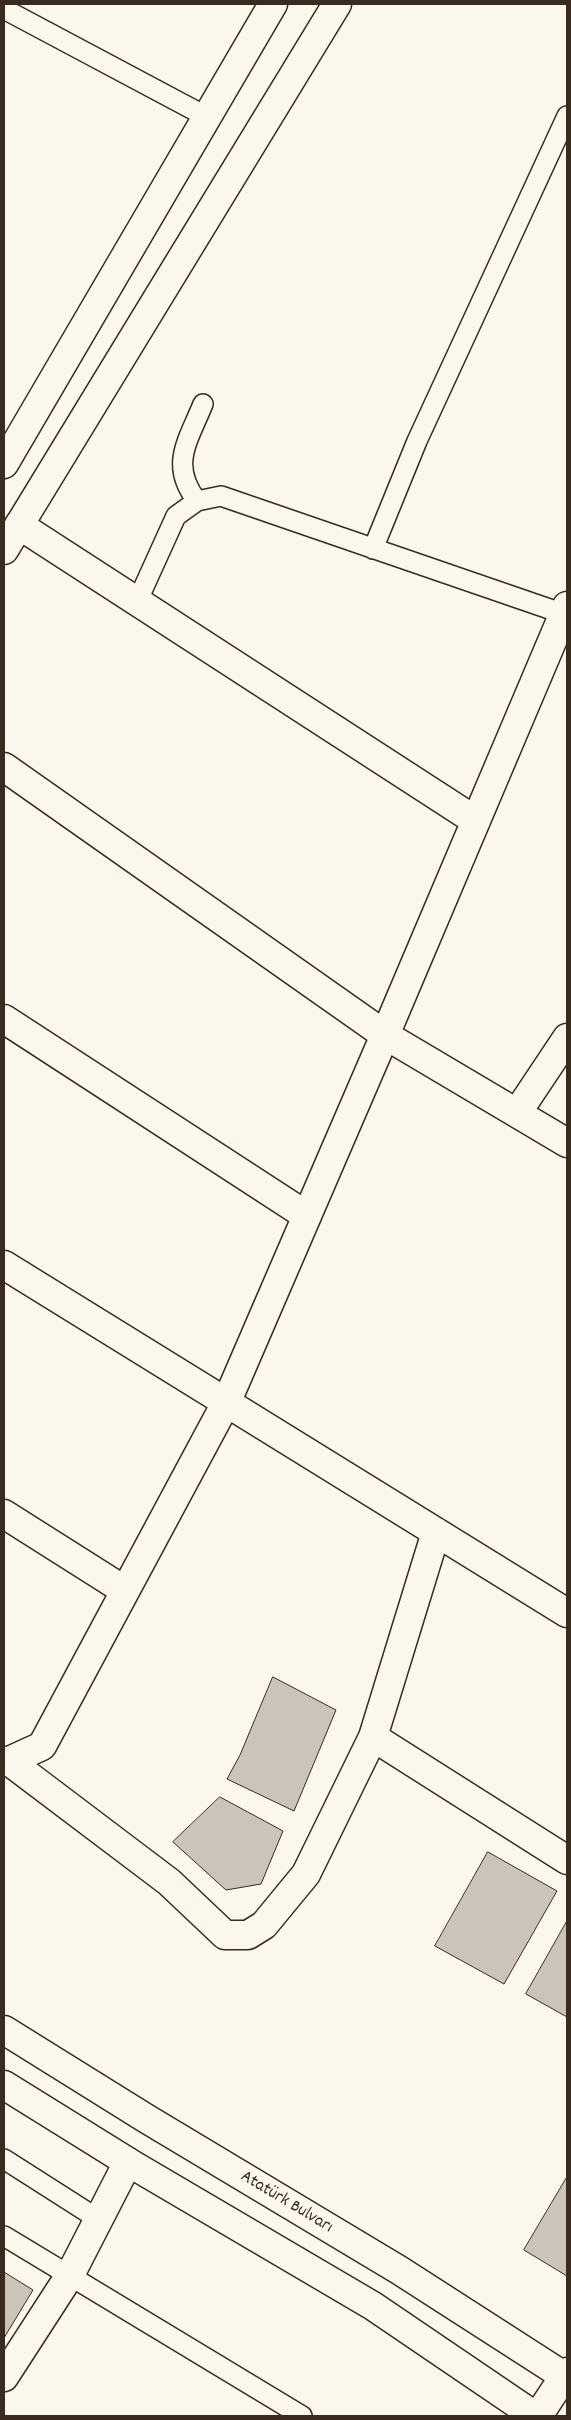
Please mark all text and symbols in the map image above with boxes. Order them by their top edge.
street label: Atatürk Bulvarı [236,2167,336,2239]

